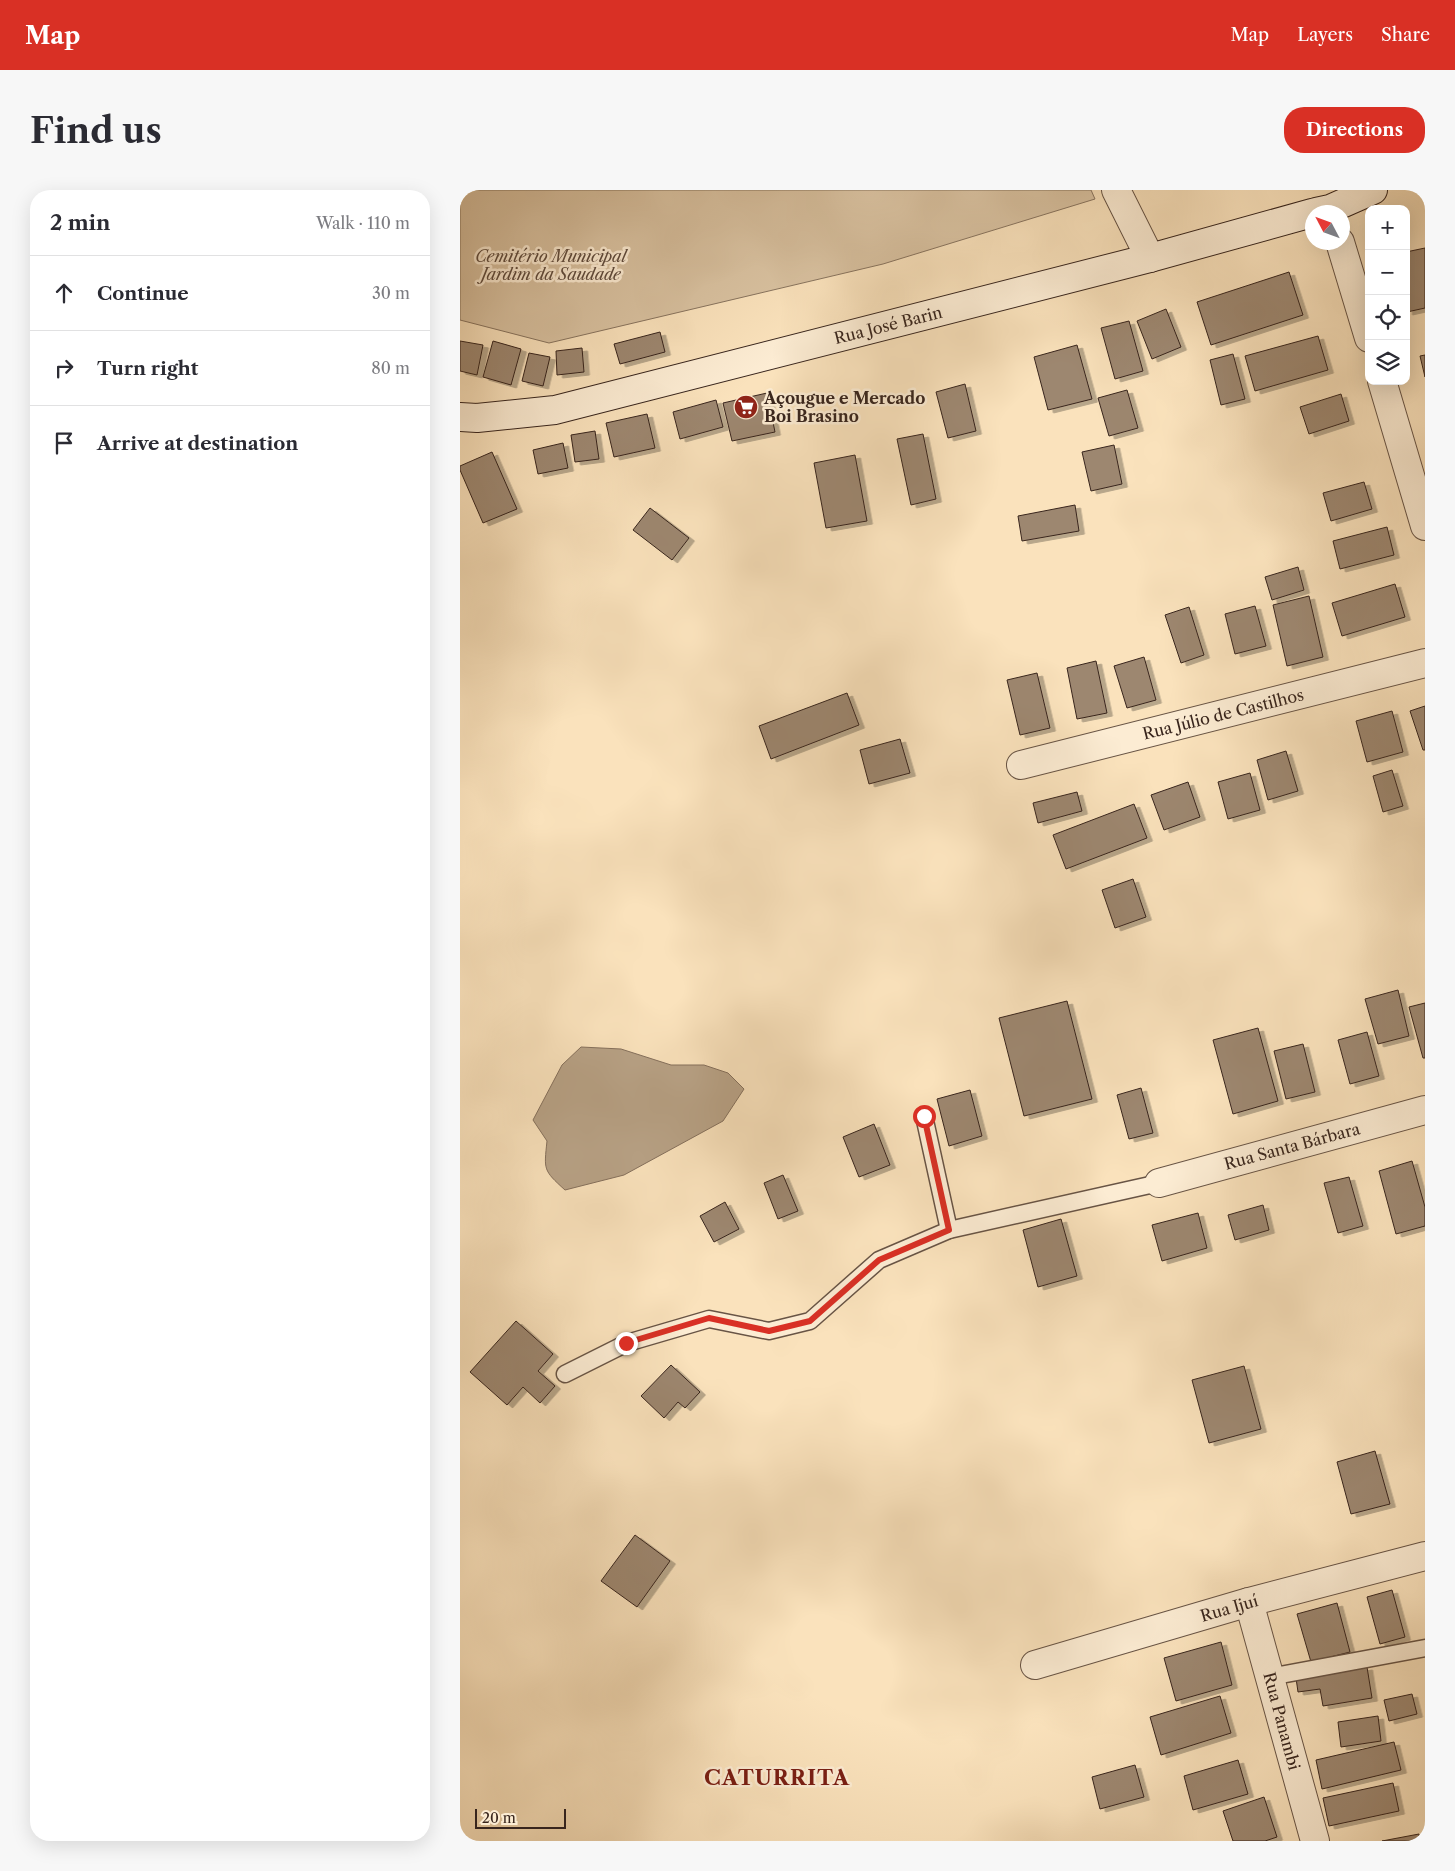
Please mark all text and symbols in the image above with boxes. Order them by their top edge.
text: Map [25,21,80,50]
text: Map [1231,24,1269,46]
text: Layers [1297,24,1353,46]
text: Share [1381,24,1430,46]
button: Directions [1284,107,1425,153]
text: Find us [30,109,162,152]
north arrow [1305,205,1350,250]
map controls [1365,205,1410,385]
button: + [1365,205,1410,250]
text: 2 min [50,210,110,235]
text: Walk · 110 m [316,213,410,233]
park label: Cemitério Municipal Jardim da Saudade [475,246,629,284]
button: − [1365,250,1410,295]
icon: ahead [50,279,78,307]
text: Continue [97,282,189,305]
text: 30 m [372,283,410,303]
button: locate [1365,295,1410,340]
street label: Rua José Barin [832,302,944,348]
button: layers [1365,340,1410,385]
icon: right [50,354,78,382]
text: Turn right [97,357,198,380]
text: 80 m [371,358,410,378]
place label: Açougue e Mercado Boi Brasino [763,388,925,426]
supermarket icon: Açougue e Mercado Boi Brasino [733,394,759,420]
icon: arrive [50,429,78,457]
text: Arrive at destination [97,432,298,455]
street label: Rua Júlio de Castilhos [1140,684,1306,744]
route start [913,1105,936,1128]
street label: Rua Santa Bárbara [1222,1118,1363,1174]
route end [615,1332,638,1355]
street label: Rua Ijuí [1198,1590,1260,1626]
street label: Rua Panambi [1259,1670,1305,1772]
district label: CATURRITA [704,1765,850,1790]
scale bar [475,1806,566,1829]
text: 20 m [482,1809,516,1827]

